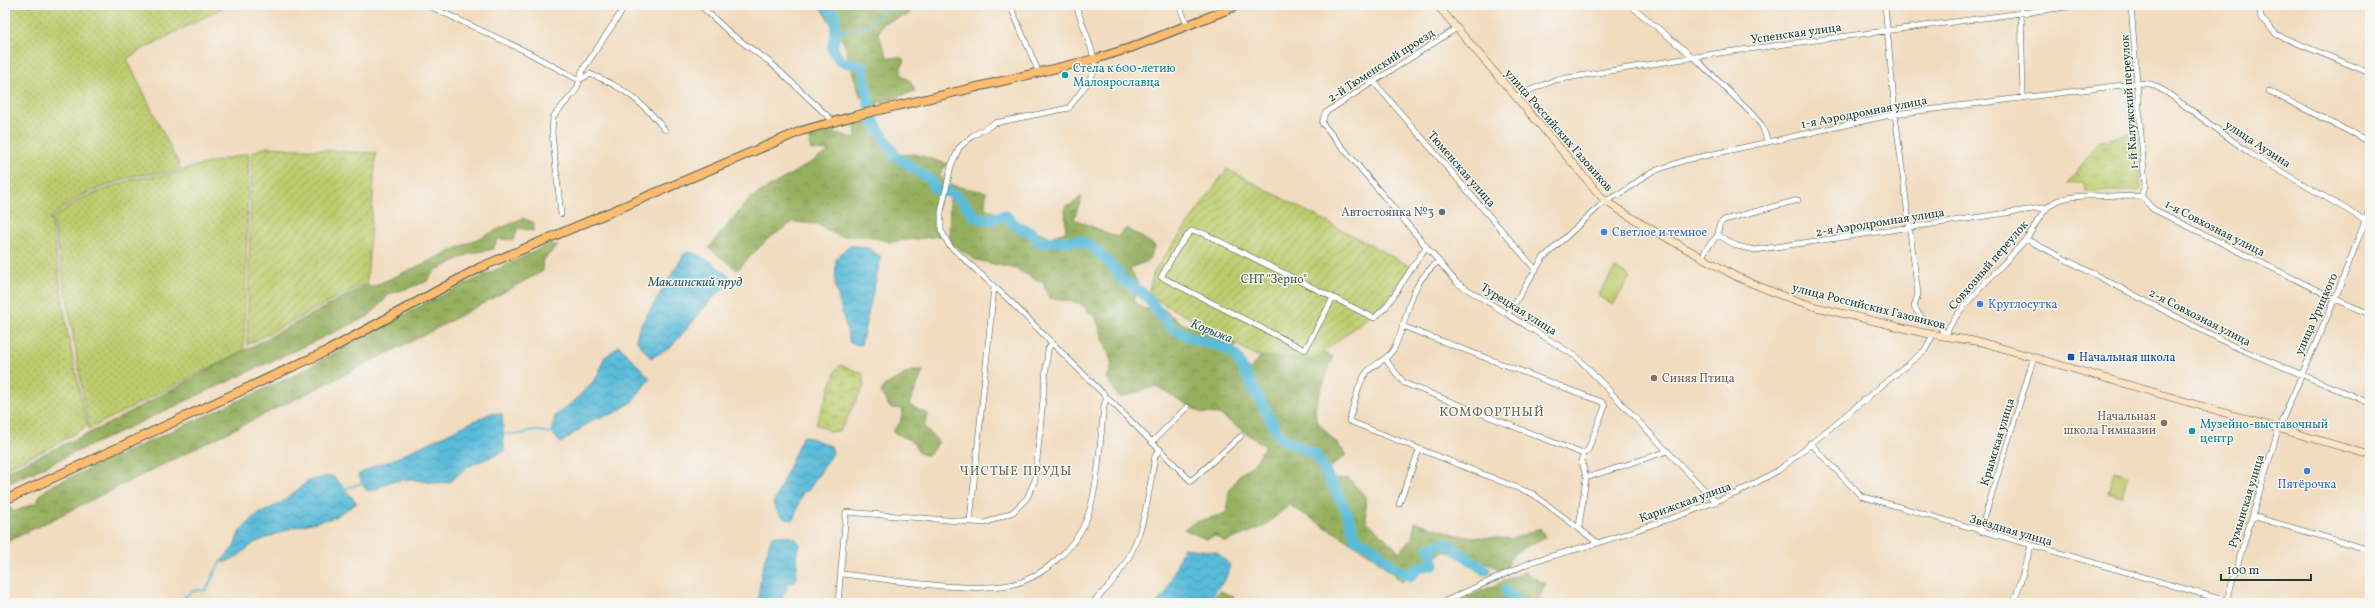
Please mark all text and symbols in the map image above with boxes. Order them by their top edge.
street label: Успенская улица [1750,20,1843,48]
street label: 2-й Тюменский проезд [1325,25,1438,106]
street label: 1-й Калужский переулок [2117,34,2143,170]
place label: Стела к 600-летию Малоярославца [1073,61,1176,91]
street label: улица Российских Газовиков [1500,66,1616,195]
marker: Стела к 600-летию Малоярославца [1060,70,1070,80]
street label: 1-я Аэродромная улица [1800,93,1929,133]
street label: улица Аузина [2221,117,2294,172]
street label: Тюменская улица [1424,128,1499,211]
street label: 1-я Совхозная улица [2162,197,2267,261]
place label: Автостоянка №3 [1341,205,1434,221]
street label: 2-я Аэродромная улица [1815,205,1946,241]
marker: Автостоянка №3 [1437,207,1447,217]
street label: Совхозный переулок [1945,217,2032,314]
place label: Светлое и темное [1612,225,1708,241]
marker: Светлое и темное [1599,227,1609,237]
street label: улица Урицкого [2292,271,2342,358]
park label: СНТ "Зерно" [1241,272,1307,288]
water label: Маклинский пруд [647,274,742,292]
street label: Турецкая улица [1477,280,1560,340]
street label: улица Российских Газовиков [1790,280,1947,334]
street label: 2-я Совхозная улица [2146,285,2253,351]
place label: Круглосутка [1988,297,2058,313]
marker: Круглосутка [1975,299,1985,309]
water label: Корыжа [1187,315,1235,348]
place label: Начальная школа [2079,350,2175,366]
marker: Начальная школа [2066,352,2076,362]
place label: Синяя Птица [1662,371,1735,387]
marker: Синяя Птица [1649,373,1659,383]
street label: Крымская улица [1977,396,2019,488]
district label: КОМФОРТНЫЙ [1439,404,1545,422]
place label: Начальная школа Гимназии [2064,409,2156,439]
place label: Музейно-выставочный центр [2200,417,2328,447]
marker: Начальная школа Гимназии [2159,418,2169,428]
marker: Музейно-выставочный центр [2187,426,2197,436]
street label: Румынская улица [2225,453,2269,550]
district label: ЧИСТЫЕ ПРУДЫ [960,463,1072,481]
marker: Пятёрочка [2302,466,2312,476]
place label: Пятёрочка [2278,477,2336,493]
street label: Карижская улица [1637,479,1734,527]
street label: Звёздная улица [1967,511,2054,550]
scale bar [2221,556,2311,582]
text: 100 m [2227,563,2260,579]

